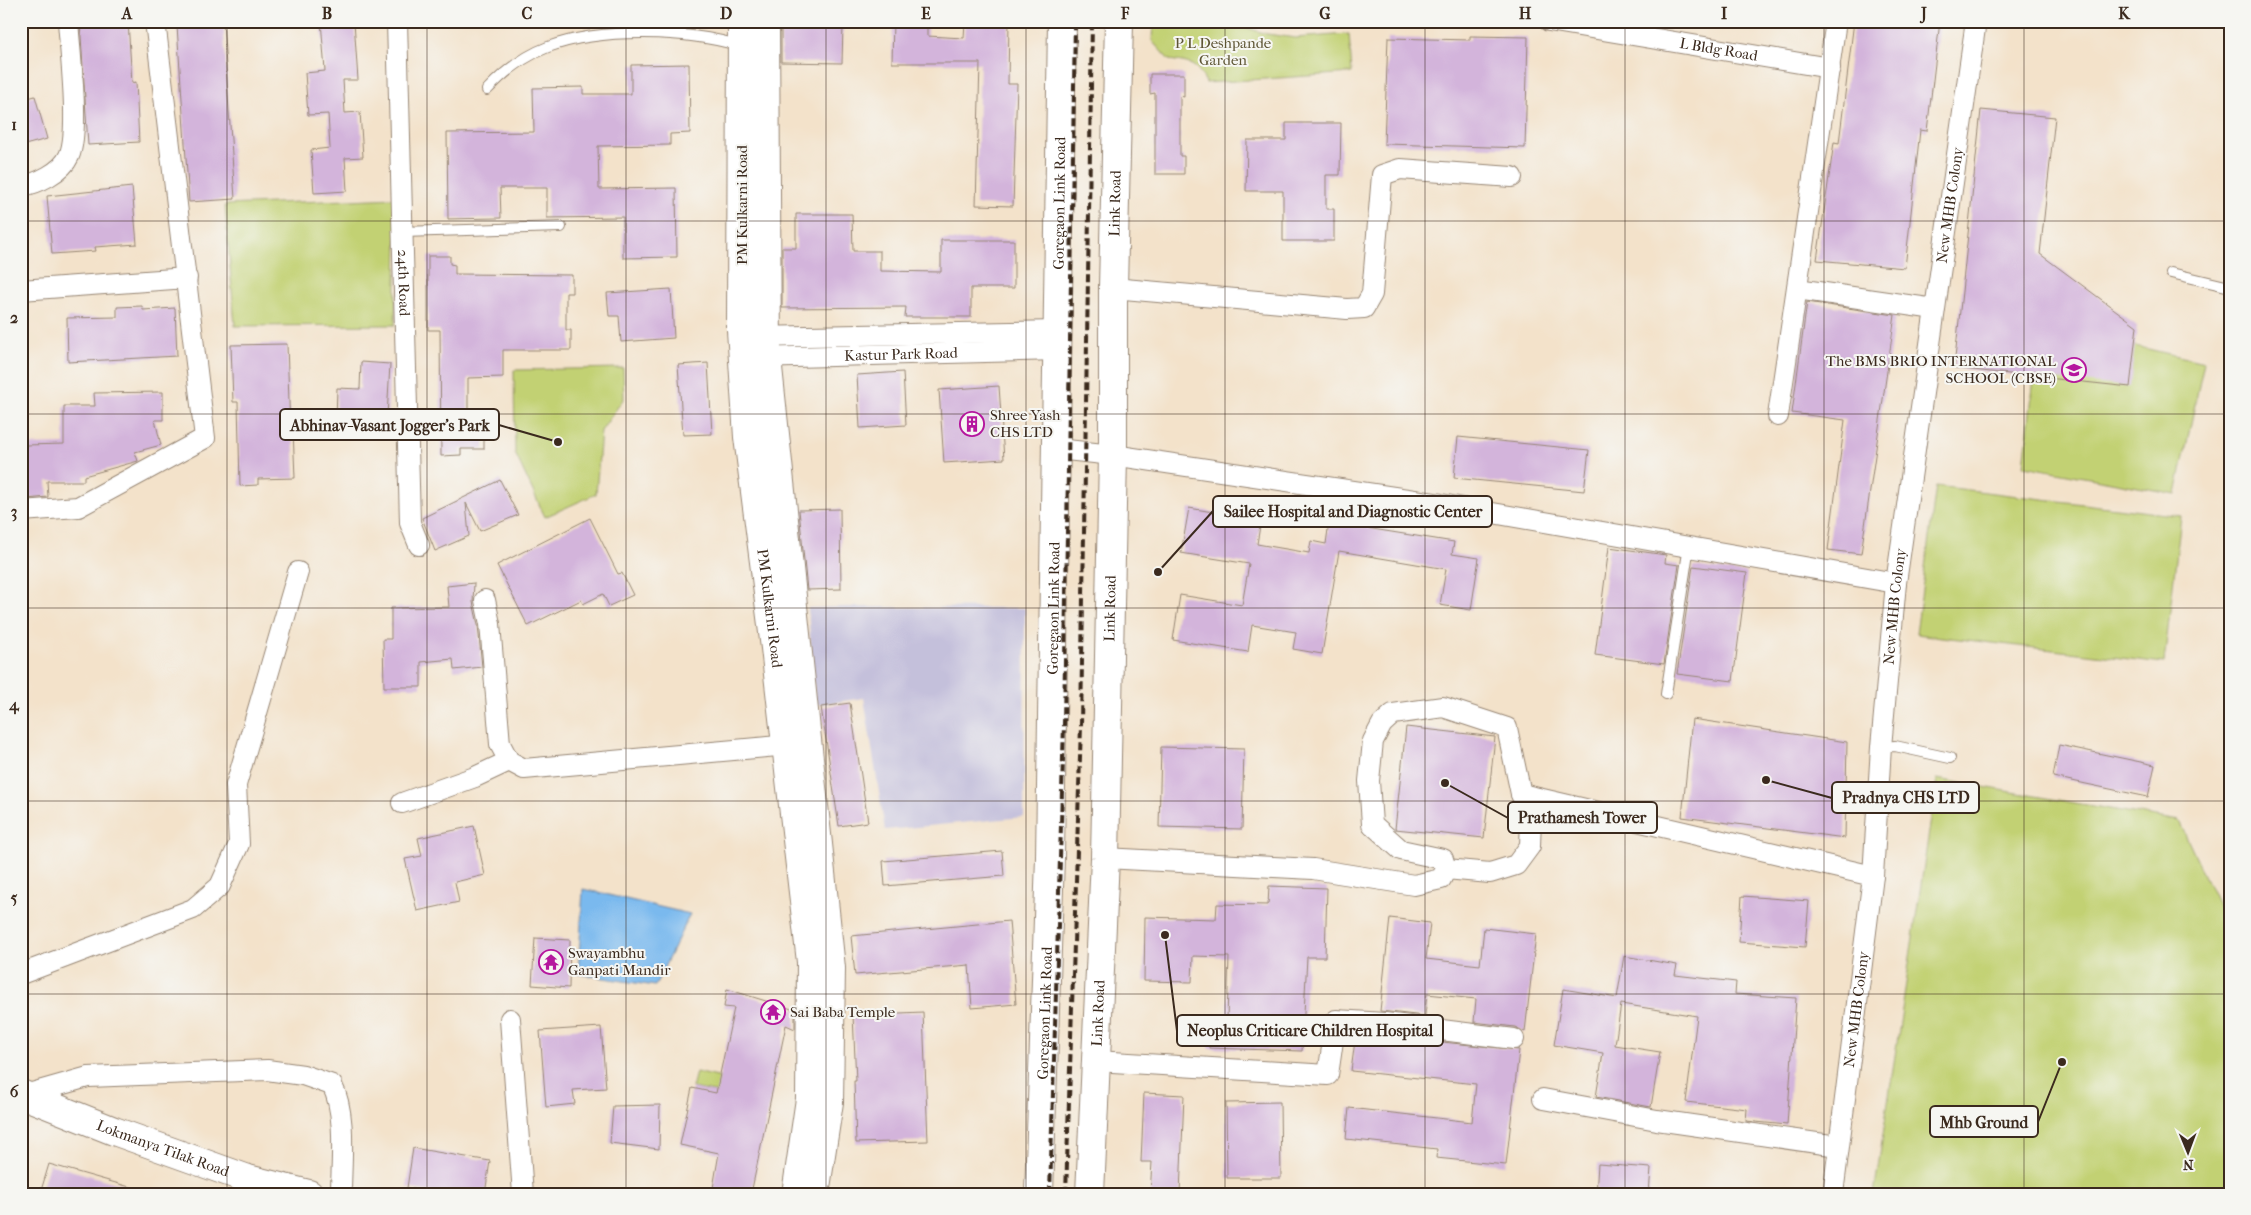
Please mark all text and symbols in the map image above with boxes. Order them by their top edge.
text: A [121,4,133,23]
text: B [322,4,332,23]
text: C [522,4,533,23]
text: D [720,4,732,23]
text: E [921,4,931,23]
text: F [1120,4,1130,23]
text: G [1319,4,1331,23]
text: H [1519,4,1532,23]
text: I [1721,4,1728,23]
text: J [1919,4,1927,24]
text: K [2118,4,2131,23]
park label: P L Deshpande Garden [1175,34,1272,69]
street label: L Bldg Road [1678,34,1760,65]
text: 1 [11,115,17,134]
street label: Goregaon Link Road [1049,136,1069,270]
street label: PM Kulkarni Road [733,144,751,265]
street label: New MHB Colony [1933,145,1967,264]
street label: Link Road [1105,169,1125,237]
street label: 24th Road [394,249,414,317]
text: 2 [10,308,18,327]
street label: Kastur Park Road [844,344,959,365]
place label: The BMS BRIO INTERNATIONAL SCHOOL (CBSE) [1826,352,2056,387]
school or university icon: The BMS BRIO INTERNATIONAL SCHOOL (CBSE) [2061,357,2087,383]
place label: Shree Yash CHS LTD [990,406,1061,441]
callout: Abhinav-Vasant Jogger's Park [280,409,499,440]
building icon: Shree Yash CHS LTD [959,411,985,437]
text: Abhinav-Vasant Jogger's Park [289,416,490,436]
callout: Sailee Hospital and Diagnostic Center [1213,496,1492,527]
text: 3 [11,502,17,522]
text: Sailee Hospital and Diagnostic Center [1224,502,1484,522]
street label: Goregaon Link Road [1044,541,1064,675]
street label: New MHB Colony [1880,546,1910,665]
street label: PM Kulkarni Road [753,548,786,670]
street label: Link Road [1100,574,1120,642]
text: 4 [8,695,20,715]
callout: Pradnya CHS LTD [1832,782,1979,813]
text: Pradnya CHS LTD [1842,788,1970,808]
callout: Prathamesh Tower [1508,802,1657,833]
text: Prathamesh Tower [1518,808,1648,827]
text: 5 [11,888,18,907]
place label: Swayambhu Ganpati Mandir [568,944,671,979]
street label: Goregaon Link Road [1034,946,1056,1080]
temple icon: Swayambhu Ganpati Mandir [538,949,564,975]
street label: New MHB Colony [1840,949,1873,1069]
street label: Link Road [1088,979,1109,1047]
temple icon: Sai Baba Temple [760,999,786,1025]
place label: Sai Baba Temple [790,1003,896,1021]
callout: Neoplus Criticare Children Hospital [1177,1015,1443,1046]
text: Neoplus Criticare Children Hospital [1187,1021,1434,1041]
text: 6 [10,1082,19,1101]
callout: Mhb Ground [1930,1106,2038,1137]
text: Mhb Ground [1939,1113,2029,1132]
street label: Lokmanya Tilak Road [94,1116,232,1181]
north arrow [2164,1128,2214,1178]
text: N [2182,1156,2194,1173]

